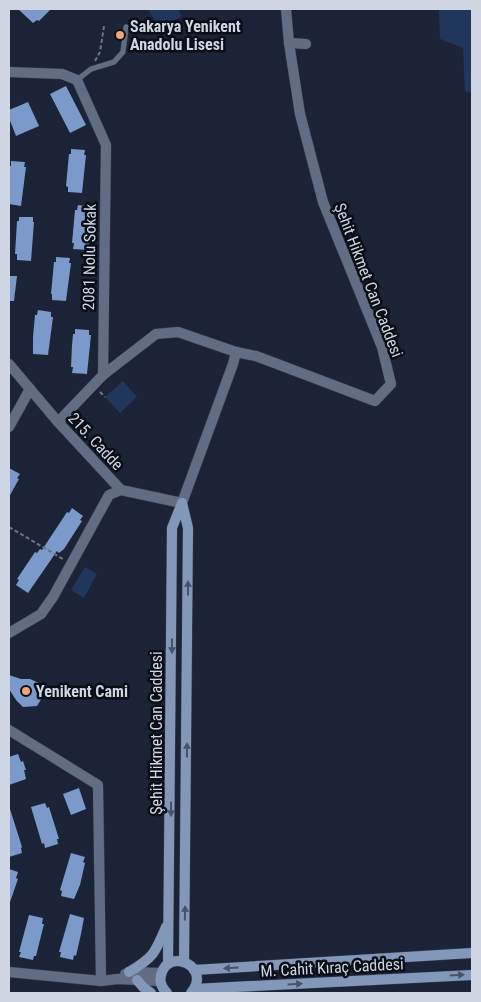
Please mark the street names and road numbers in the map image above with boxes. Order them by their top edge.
street label: Şehit Hikmet Can Caddesi [330,200,407,360]
street label: 2081 Nolu Sokak [79,203,100,311]
street label: 215. Cadde [64,409,127,474]
street label: Şehit Hikmet Can Caddesi [147,651,166,815]
street label: M. Cahit Kıraç Caddesi [260,954,404,981]

